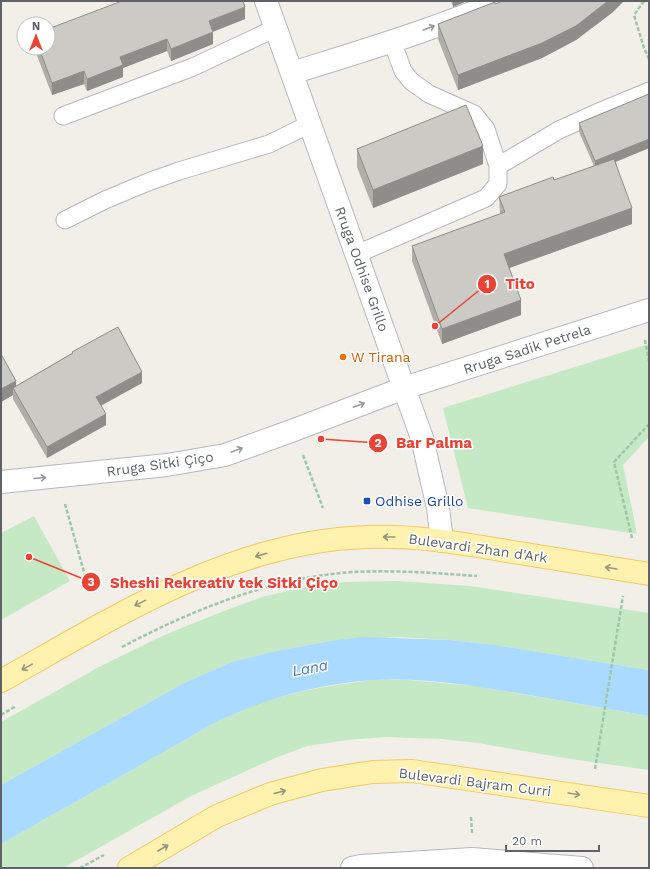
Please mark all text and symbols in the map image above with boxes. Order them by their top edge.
north arrow [16,16,56,56]
text: N [32,20,40,33]
one-way arrow [423,24,435,32]
street label: Rruga Odhise Grillo [332,204,392,334]
callout: Tito [477,271,543,298]
text: Tito [505,275,535,293]
text: 1 [484,277,490,291]
street label: Rruga Sadik Petrela [461,321,593,377]
place label: W Tirana [351,349,411,365]
marker: W Tirana [338,352,348,362]
one-way arrow [353,401,365,409]
callout: Bar Palma [368,429,480,456]
text: Bar Palma [396,434,472,452]
text: 2 [374,436,382,450]
one-way arrow [231,446,243,454]
street label: Rruga Sitki Çiço [105,449,215,479]
one-way arrow [33,474,46,481]
place label: Odhise Grillo [375,493,463,509]
marker: Odhise Grillo [362,496,372,506]
street label: Bulevardi Zhan d'Ark [408,530,549,566]
one-way arrow [383,533,396,541]
one-way arrow [255,552,268,559]
one-way arrow [604,564,617,572]
callout: Sheshi Rekreativ tek Sitki Çiço [81,569,346,596]
text: Sheshi Rekreativ tek Sitki Çiço [110,574,338,592]
text: 3 [87,575,95,589]
one-way arrow [135,600,147,608]
water label: Lana [291,656,329,680]
one-way arrow [21,663,33,671]
street label: Bulevardi Bajram Curri [398,765,552,799]
one-way arrow [273,787,286,795]
one-way arrow [567,790,580,798]
scale bar [506,827,599,853]
text: 20 m [512,834,542,848]
one-way arrow [157,844,169,852]

